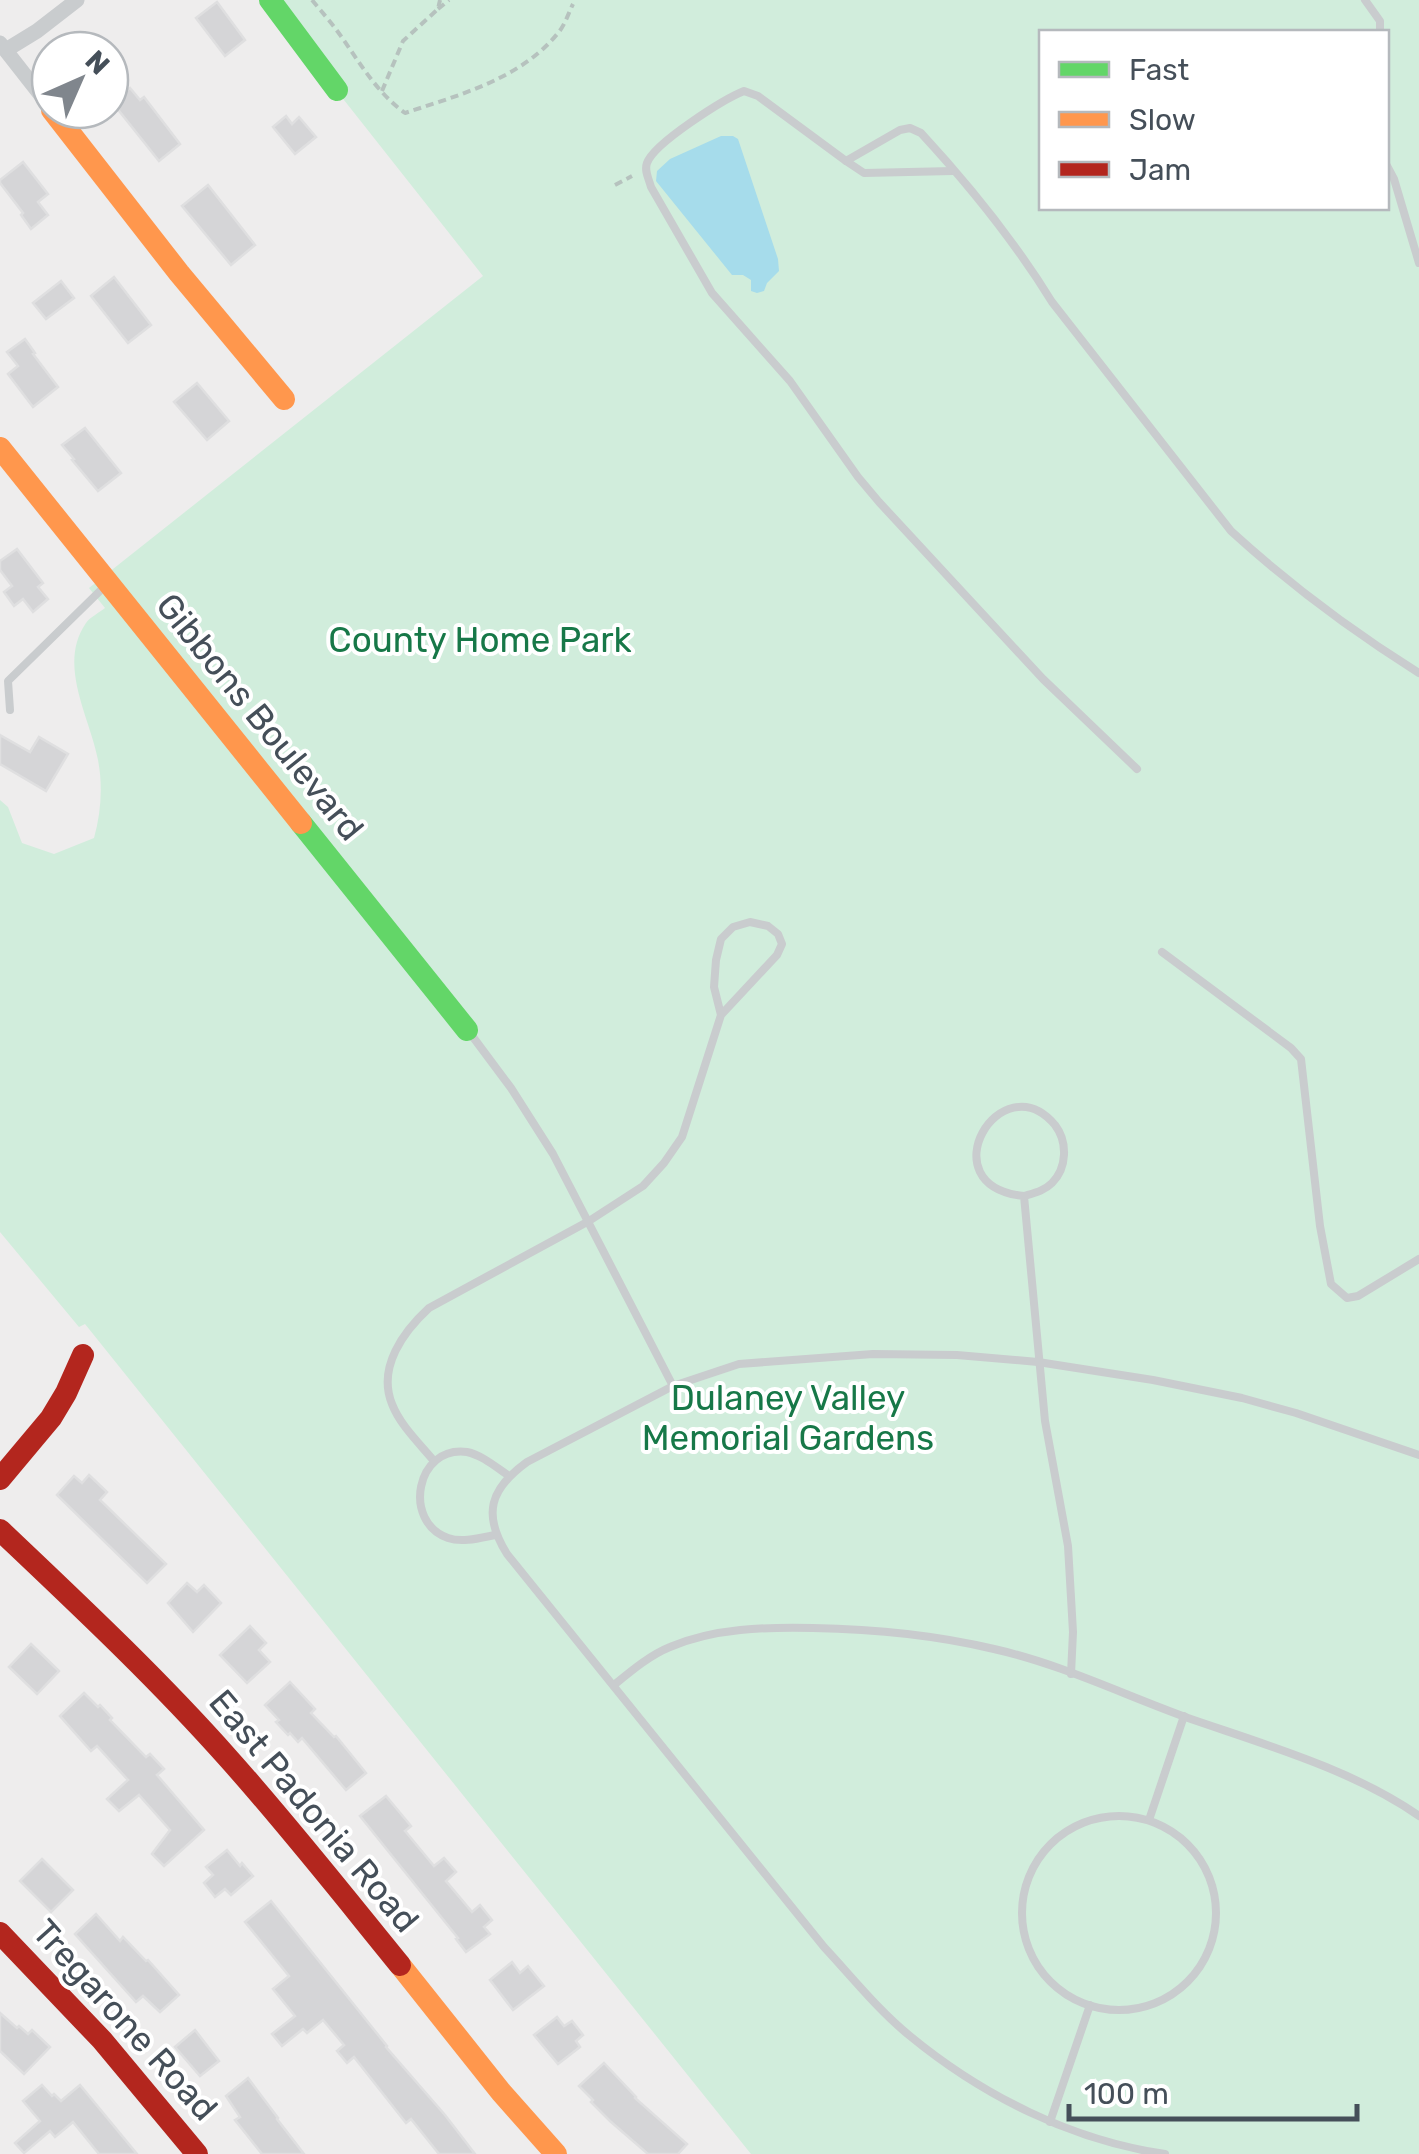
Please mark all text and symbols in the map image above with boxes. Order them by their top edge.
north arrow [30,30,130,130]
legend [1039,30,1389,210]
text: N [79,44,116,81]
text: Fast [1129,52,1189,88]
text: Slow [1129,102,1196,138]
text: Jam [1129,152,1191,188]
street label: Gibbons Boulevard [148,585,372,849]
park label: County Home Park [328,619,632,661]
park label: Dulaney Valley Memorial Gardens [642,1377,934,1459]
street label: East Padonia Road [200,1681,428,1941]
street label: Tregarone Road [24,1911,226,2129]
scale bar [1069,2059,1356,2121]
text: 100 m [1084,2076,1169,2112]

